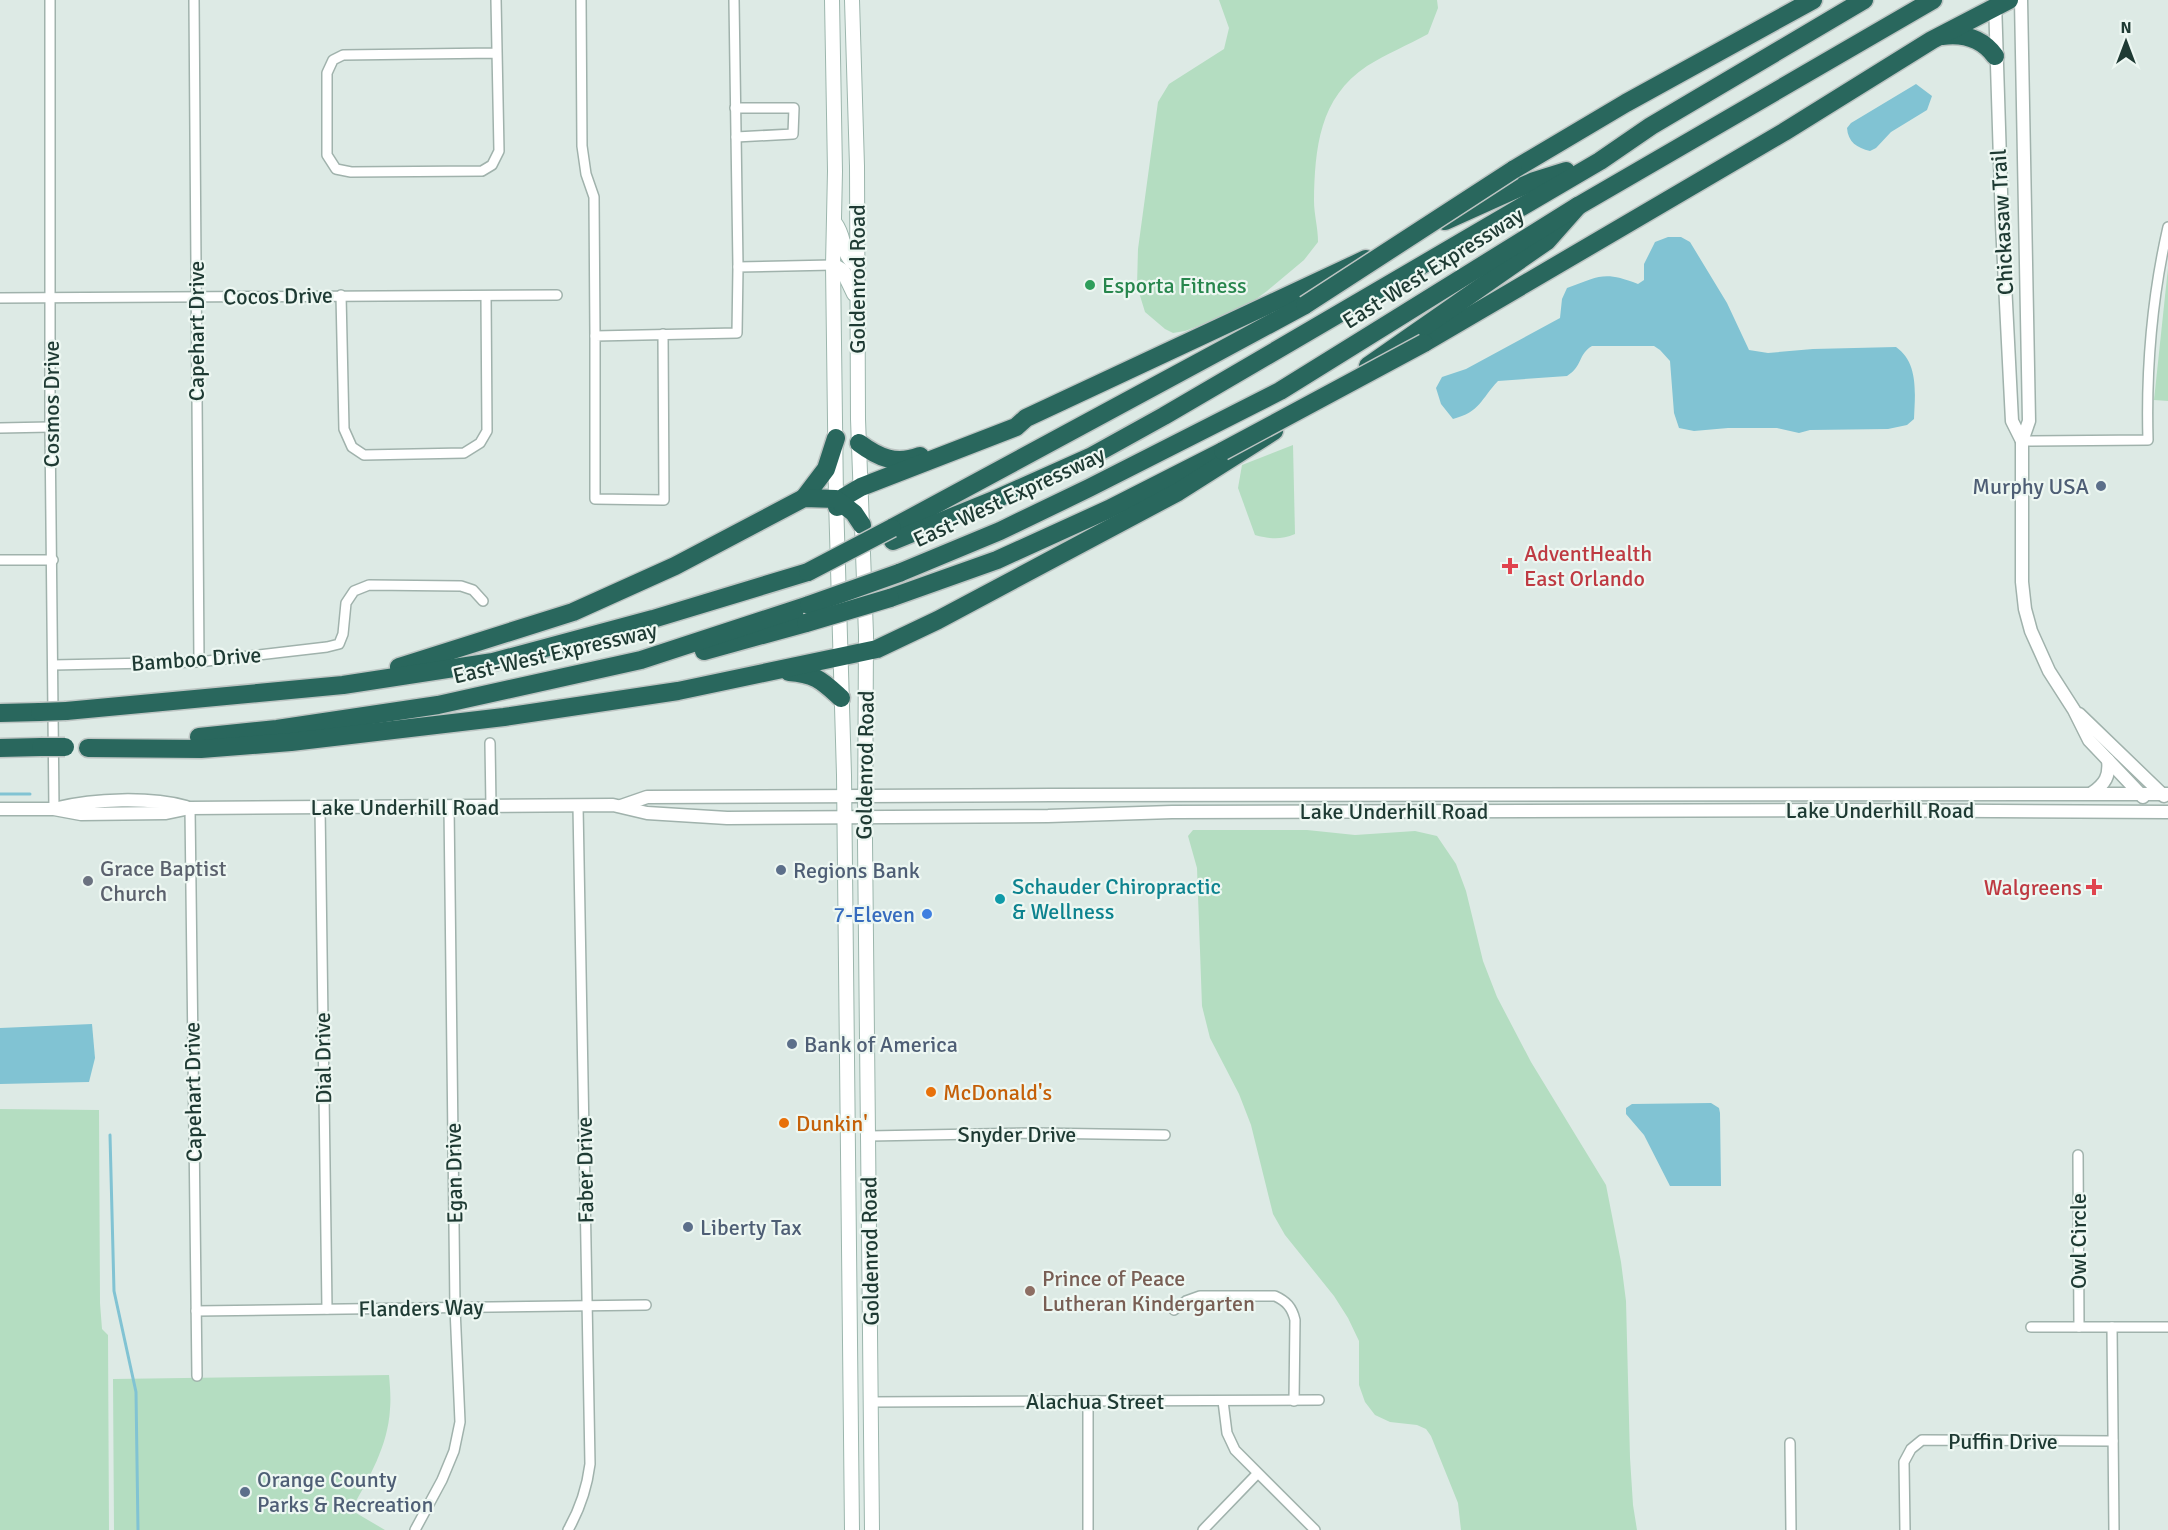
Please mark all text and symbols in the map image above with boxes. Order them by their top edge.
north arrow [2096,12,2156,72]
text: N [2120,18,2132,38]
street label: Chickasaw Trail [1985,148,2019,296]
street label: East-West Expressway [1337,201,1529,335]
street label: Goldenrod Road [844,204,871,354]
street label: Capehart Drive [183,261,210,401]
place label: Esporta Fitness [1102,272,1247,299]
marker: Esporta Fitness [1083,278,1097,292]
street label: Cocos Drive [223,282,333,310]
street label: Cosmos Drive [38,341,65,467]
street label: East-West Expressway [909,440,1110,553]
place label: Murphy USA [1972,473,2090,500]
marker: Murphy USA [2094,479,2108,493]
place label: AdventHealth East Orlando [1524,540,1652,592]
marker: AdventHealth East Orlando [1501,557,1519,575]
street label: East-West Expressway [450,616,660,690]
street label: Bamboo Drive [130,641,262,677]
street label: Goldenrod Road [850,690,880,840]
street label: Lake Underhill Road [311,794,499,821]
street label: Lake Underhill Road [1786,797,1974,824]
street label: Lake Underhill Road [1300,798,1488,825]
place label: Grace Baptist Church [100,855,227,907]
place label: Regions Bank [793,857,920,884]
marker: Regions Bank [774,863,788,877]
place label: Schauder Chiropractic & Wellness [1012,873,1221,925]
marker: Grace Baptist Church [81,874,95,888]
place label: Walgreens [1984,874,2082,901]
marker: Walgreens [2087,880,2101,894]
marker: Schauder Chiropractic & Wellness [993,892,1007,906]
place label: 7-Eleven [833,901,915,928]
marker: 7-Eleven [920,907,934,921]
street label: Dial Drive [309,1012,337,1104]
street label: Capehart Drive [178,1022,208,1162]
place label: Bank of America [804,1031,958,1058]
marker: Bank of America [785,1037,799,1051]
place label: McDonald's [943,1079,1052,1106]
marker: McDonald's [924,1085,938,1099]
place label: Dunkin' [796,1110,868,1137]
street label: Faber Drive [571,1116,599,1224]
marker: Dunkin' [777,1116,791,1130]
street label: Snyder Drive [958,1121,1076,1148]
street label: Egan Drive [440,1122,468,1224]
street label: Goldenrod Road [855,1176,885,1326]
street label: Owl Circle [2065,1193,2092,1289]
place label: Liberty Tax [700,1214,802,1241]
marker: Liberty Tax [681,1220,695,1234]
place label: Prince of Peace Lutheran Kindergarten [1042,1265,1255,1317]
marker: Prince of Peace Lutheran Kindergarten [1023,1284,1037,1298]
street label: Flanders Way [358,1293,485,1323]
street label: Alachua Street [1026,1388,1165,1415]
street label: Puffin Drive [1948,1428,2058,1455]
place label: Orange County Parks & Recreation [257,1466,433,1518]
marker: Orange County Parks & Recreation [238,1485,252,1499]

